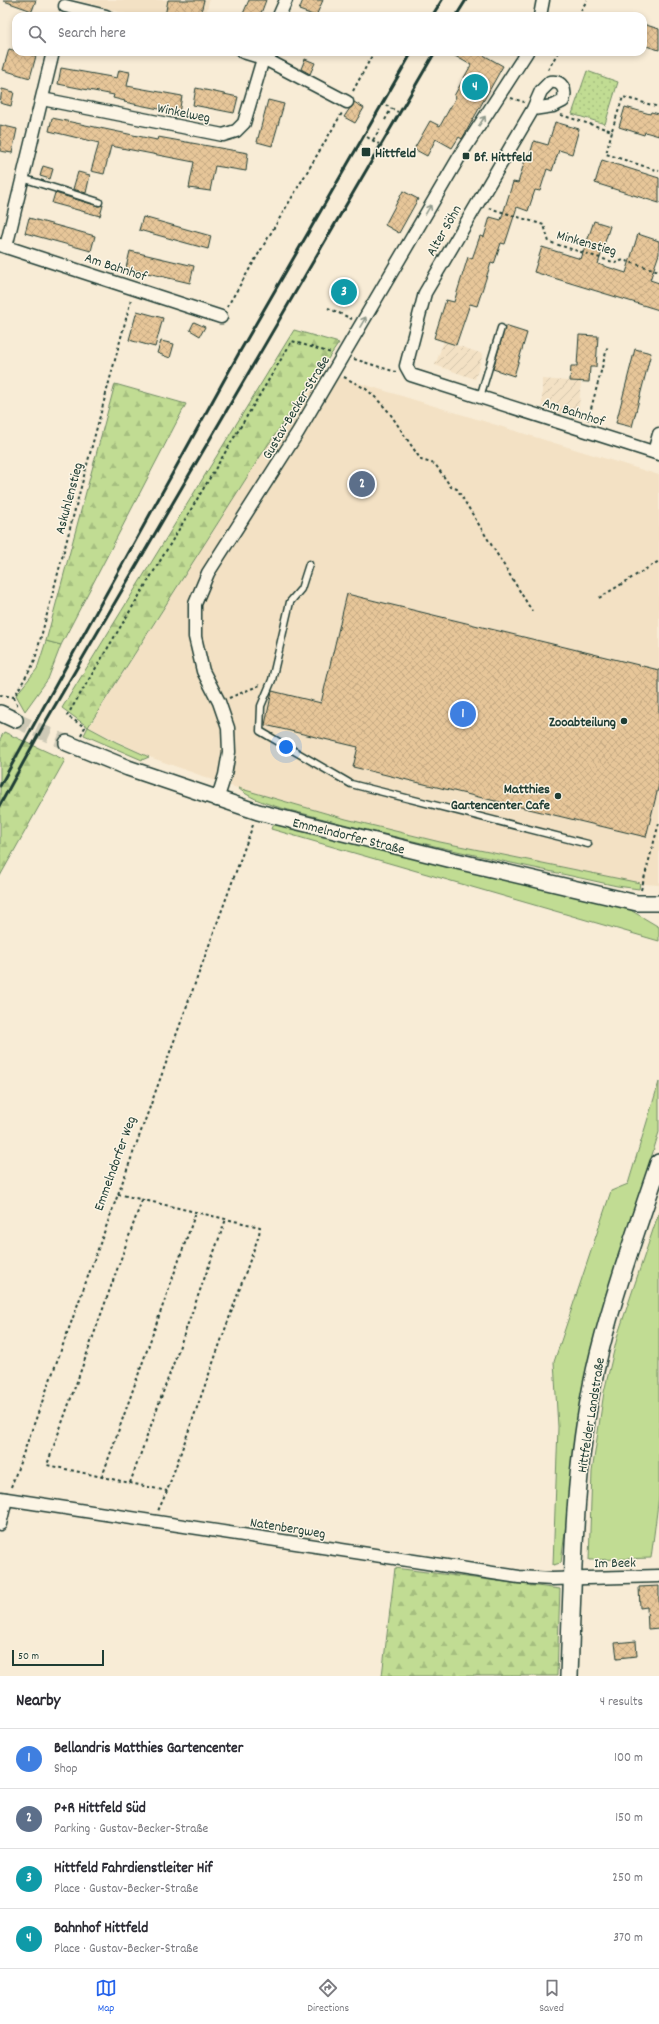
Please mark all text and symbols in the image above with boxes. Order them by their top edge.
search box [12,12,647,56]
icon: search [26,23,48,45]
text: Search here [58,23,126,45]
pin: 4 [462,72,488,102]
street label: Winkelweg [155,99,212,129]
one-way arrow [479,115,487,127]
place label: Hittfeld [375,144,416,164]
marker: Hittfeld [360,146,372,158]
place label: Bf. Hittfeld [474,148,533,168]
marker: Bf. Hittfeld [461,151,471,161]
street label: Alter Söhn [422,202,467,260]
one-way arrow [425,204,433,216]
street label: Minkenstieg [554,226,619,262]
street label: Am Bahnhof [82,248,150,288]
pin: 3 [331,277,357,307]
one-way arrow [359,316,367,328]
street label: Gustav-Becker-Straße [258,352,336,464]
street label: Am Bahnhof [540,393,608,433]
street label: Askuhlenstieg [51,460,89,537]
pin: 2 [349,469,375,499]
pin: 1 [450,699,476,729]
place label: Zooabteilung [549,713,616,733]
marker: Zooabteilung [619,716,629,726]
your location [276,737,296,757]
place label: Matthies Gartencenter Cafe [451,780,550,816]
marker: Matthies Gartencenter Cafe [553,791,563,801]
street label: Emmelndorfer Straße [290,813,407,861]
street label: Emmelndorfer Weg [89,1114,142,1214]
street label: Hittfelder Landstraße [573,1356,611,1474]
street label: Natenbergweg [249,1513,327,1545]
street label: Im Beek [594,1554,636,1574]
scale bar [12,1648,104,1667]
text: 50 m [18,1649,39,1665]
text: Nearby [16,1690,60,1714]
text: 4 results [600,1693,643,1712]
text: Bellandris Matthies Gartencenter [54,1738,243,1760]
text: 1 [28,1749,30,1768]
text: 100 m [614,1749,643,1768]
text: Shop [54,1760,77,1779]
text: P+R Hittfeld Süd [54,1798,146,1820]
text: 2 [26,1809,32,1828]
text: 150 m [615,1809,643,1828]
text: Parking · Gustav-Becker-Straße [54,1820,208,1839]
text: Hittfeld Fahrdienstleiter Hif [54,1858,213,1880]
text: 3 [26,1869,32,1888]
text: 250 m [612,1869,643,1888]
text: Place · Gustav-Becker-Straße [54,1880,198,1899]
text: Bahnhof Hittfeld [54,1918,148,1940]
text: 4 [26,1929,32,1948]
text: 370 m [613,1929,643,1948]
text: Place · Gustav-Becker-Straße [54,1940,198,1959]
tab: Map [95,1977,117,2017]
tab: Directions [307,1977,349,2017]
tab: Saved [539,1977,564,2017]

